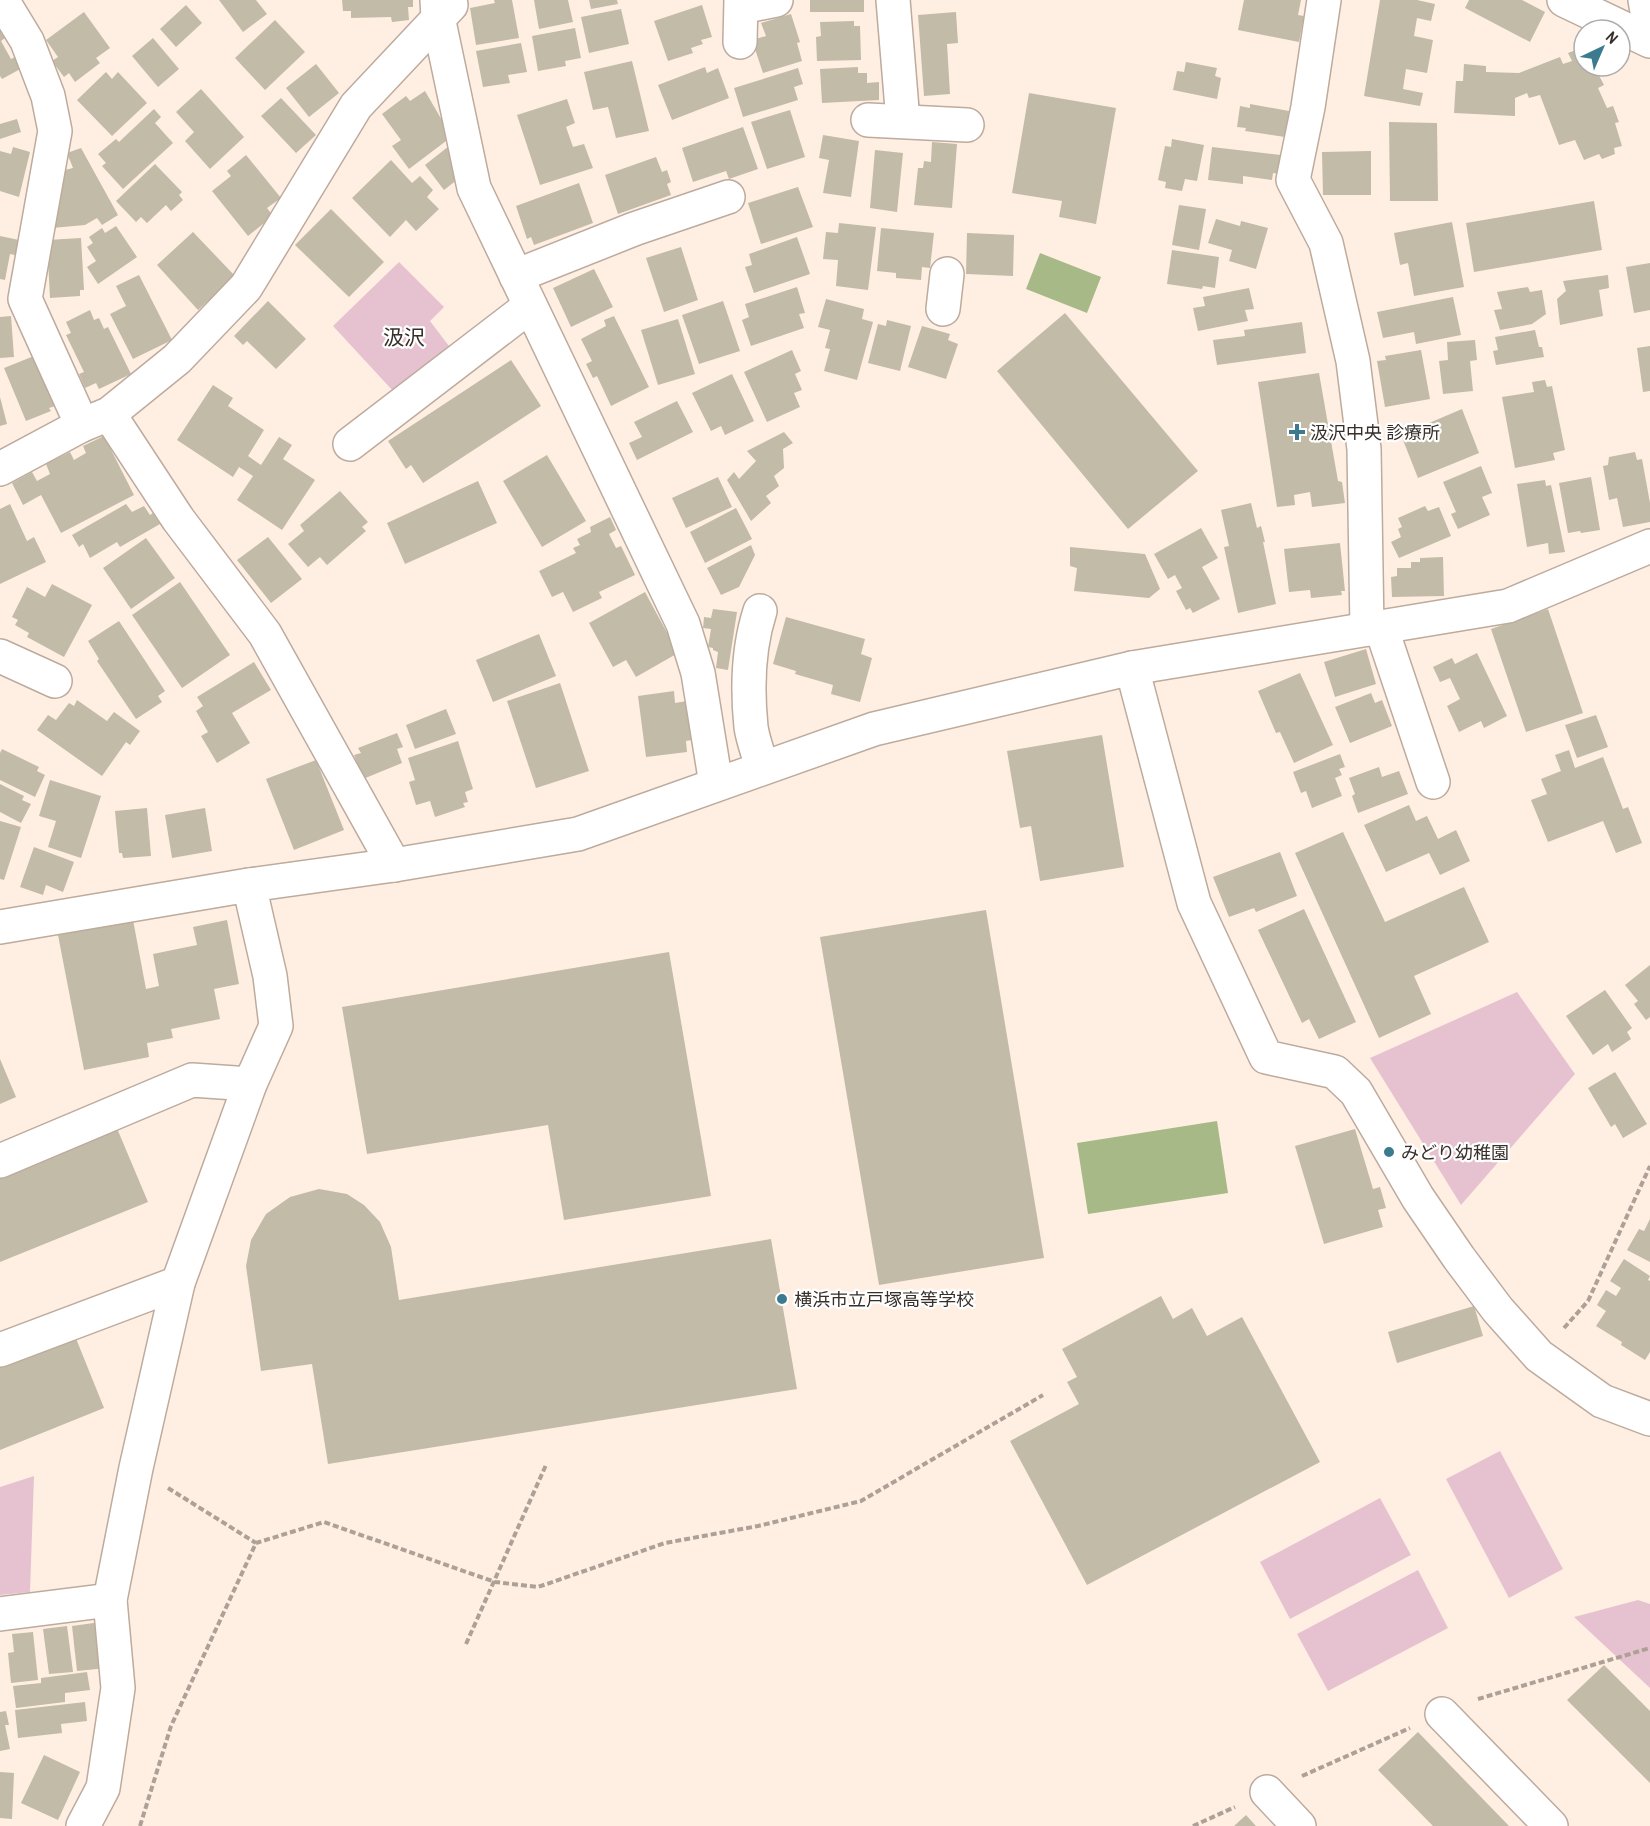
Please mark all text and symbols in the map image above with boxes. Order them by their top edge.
north arrow [1572,18,1632,78]
text: N [1601,26,1623,48]
district label: 汲沢 [383,323,425,352]
place label: 汲沢中央 診療所 [1310,420,1440,445]
marker: 汲沢中央 診療所 [1288,423,1306,441]
place label: みどり幼稚園 [1401,1140,1509,1165]
marker: みどり幼稚園 [1382,1145,1396,1159]
place label: 横浜市立戸塚高等学校 [794,1287,974,1312]
marker: 横浜市立戸塚高等学校 [775,1292,789,1306]

